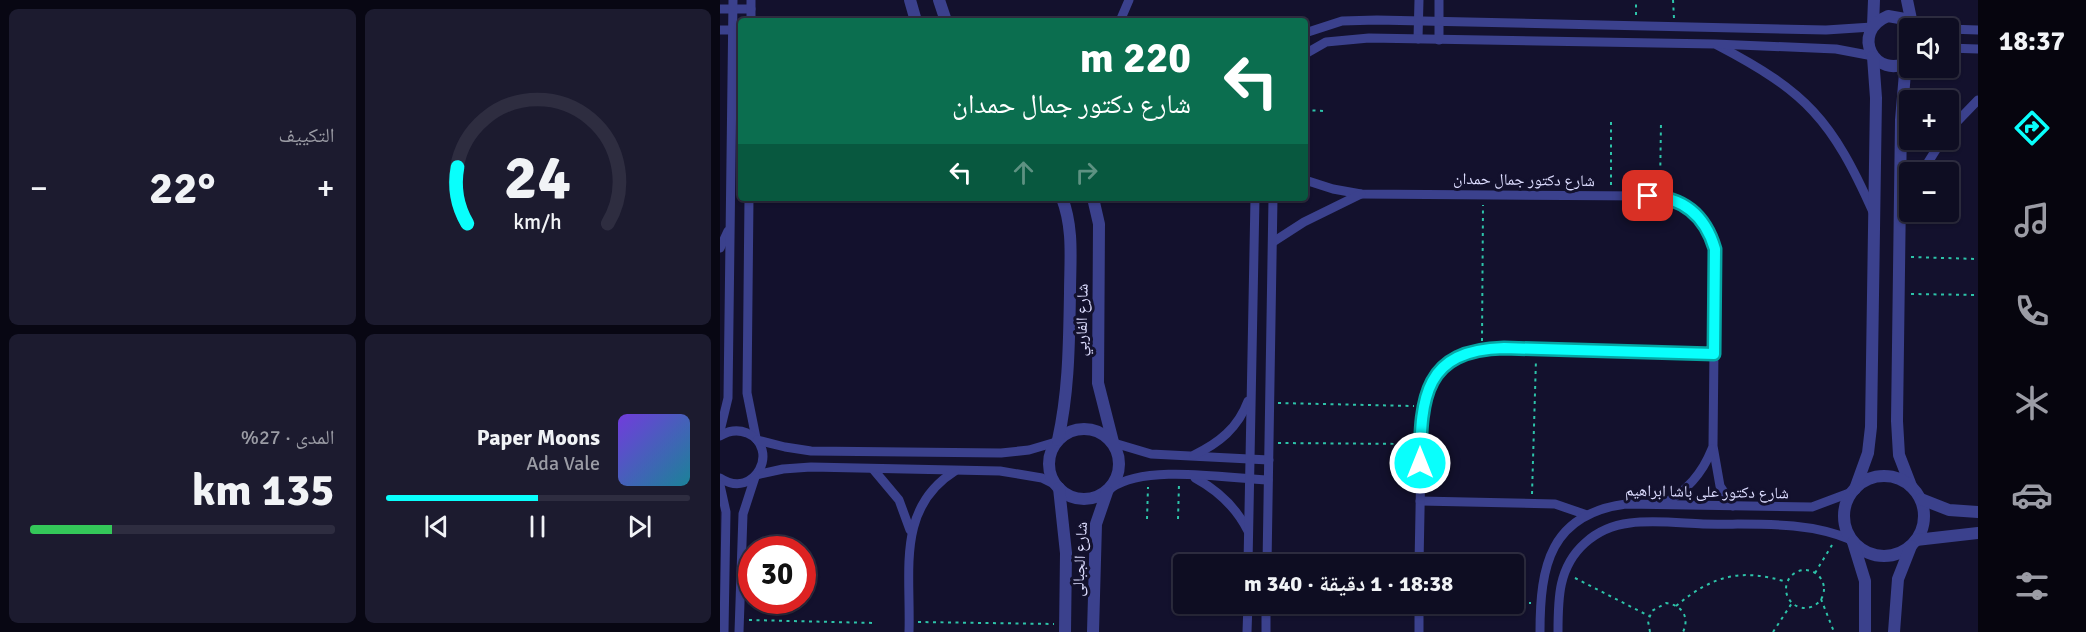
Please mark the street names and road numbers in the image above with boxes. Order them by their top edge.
street label: شارع دكتور جمال حمدان [1453,169,1595,191]
street label: شارع الفاربي [1071,283,1095,357]
street label: شارع دكتور على باشا ابراهيم [1625,481,1789,503]
street label: شارع الجبالى [1068,521,1092,597]

